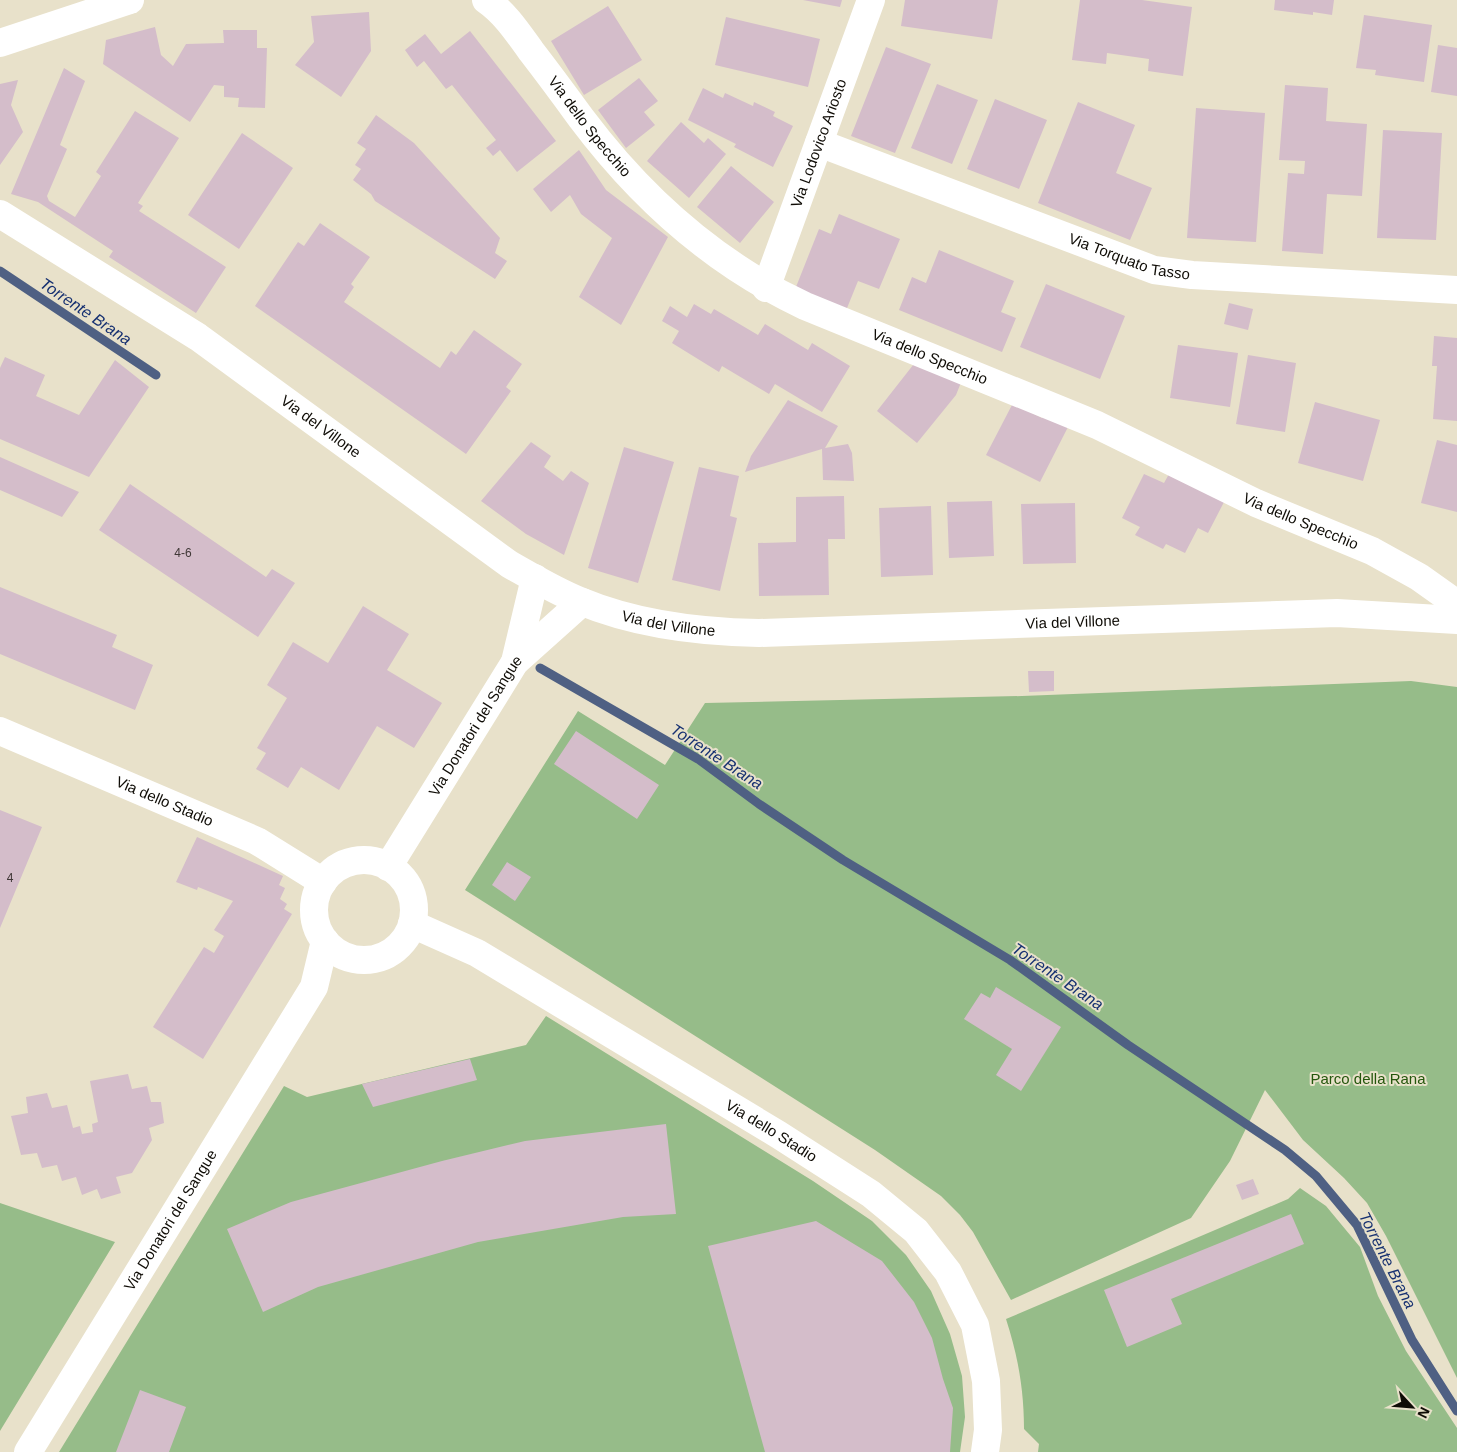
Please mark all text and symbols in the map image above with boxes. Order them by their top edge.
street label: Via dello Specchio [545,73,635,180]
street label: Via Lodovico Ariosto [787,76,850,210]
street label: Via Torquato Tasso [1066,229,1191,283]
water label: Torrente Brana [37,275,135,348]
street label: Via dello Specchio [870,325,990,387]
street label: Via del Villone [278,391,364,461]
street label: Via dello Specchio [1240,489,1361,552]
house number: 4-6 [174,546,192,560]
street label: Via del Villone [620,607,716,639]
street label: Via del Villone [1025,612,1120,632]
street label: Via Donatori del Sangue [425,651,525,799]
water label: Torrente Brana [668,720,766,793]
street label: Via dello Stadio [114,773,216,829]
house number: 4 [7,871,14,885]
water label: Torrente Brana [1009,940,1107,1013]
park label: Parco della Rana [1310,1070,1426,1087]
street label: Via dello Stadio [723,1096,820,1165]
street label: Via Donatori del Sangue [120,1146,220,1294]
water label: Torrente Brana [1356,1209,1419,1311]
north arrow [1387,1382,1437,1432]
text: N [1414,1405,1433,1421]

